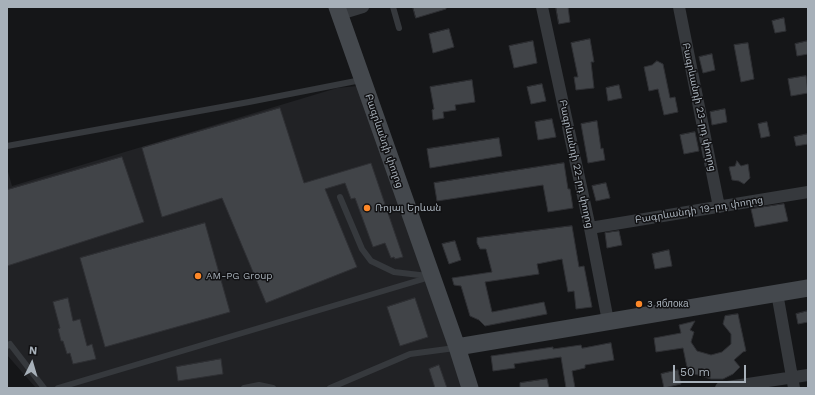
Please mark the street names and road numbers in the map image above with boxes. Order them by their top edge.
street label: Բագրևանդի 23-րդ փողոց [679,42,719,172]
street label: Բագրևանդի փողոց [362,92,406,190]
street label: Բագրևանդի 22-րդ փողոց [556,99,596,229]
street label: Բագրևանդի 19-րդ փողոց [634,194,764,226]

